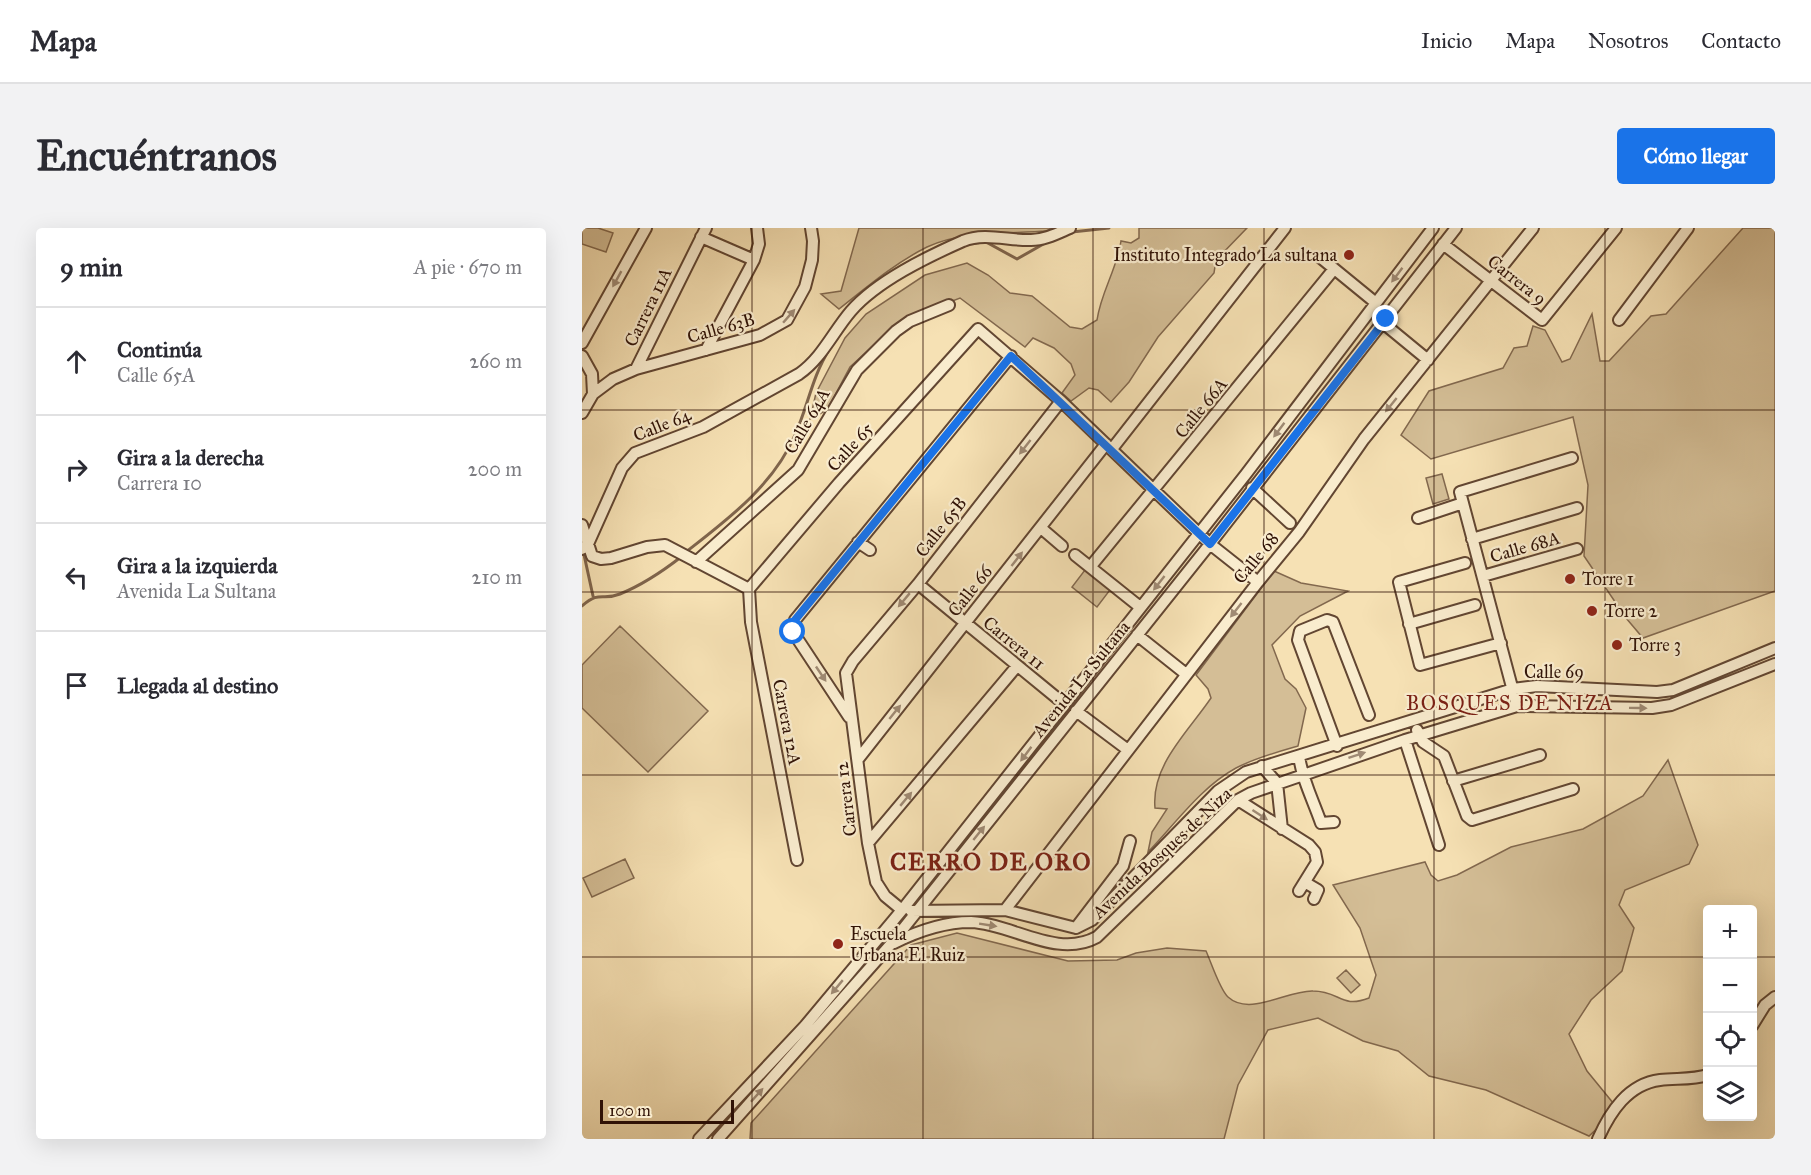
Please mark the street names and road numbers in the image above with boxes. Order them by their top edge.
street label: Carrera 9 [1483,250,1551,310]
street label: Carrera 11A [619,264,677,350]
street label: Calle 63B [685,308,757,348]
street label: Calle 66A [1170,373,1232,443]
street label: Calle 64A [779,384,835,458]
street label: Calle 64 [630,403,695,446]
street label: Calle 65 [822,417,878,476]
street label: Calle 65B [911,492,971,562]
street label: Calle 68A [1487,527,1563,567]
street label: Calle 68 [1229,528,1283,588]
street label: Calle 66 [943,560,997,621]
street label: Carrera 11 [979,611,1049,675]
street label: Avenida La Sultana [1027,616,1135,742]
street label: Calle 69 [1524,661,1584,683]
street label: Carrera 12A [768,677,806,767]
street label: Carrera 12 [830,760,861,838]
street label: Avenida Bosques de Niza [1087,782,1237,925]

